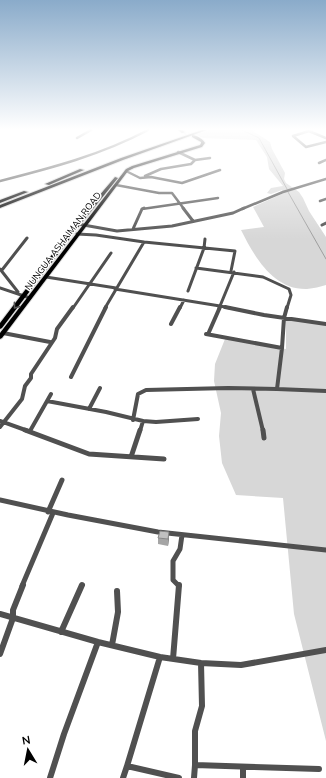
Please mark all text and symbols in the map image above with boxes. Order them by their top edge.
street label: NUNGUA ASHAIMAN ROAD [22,189,103,292]
one-way arrow [14,302,21,309]
north arrow [8,730,48,770]
text: N [21,733,32,748]

